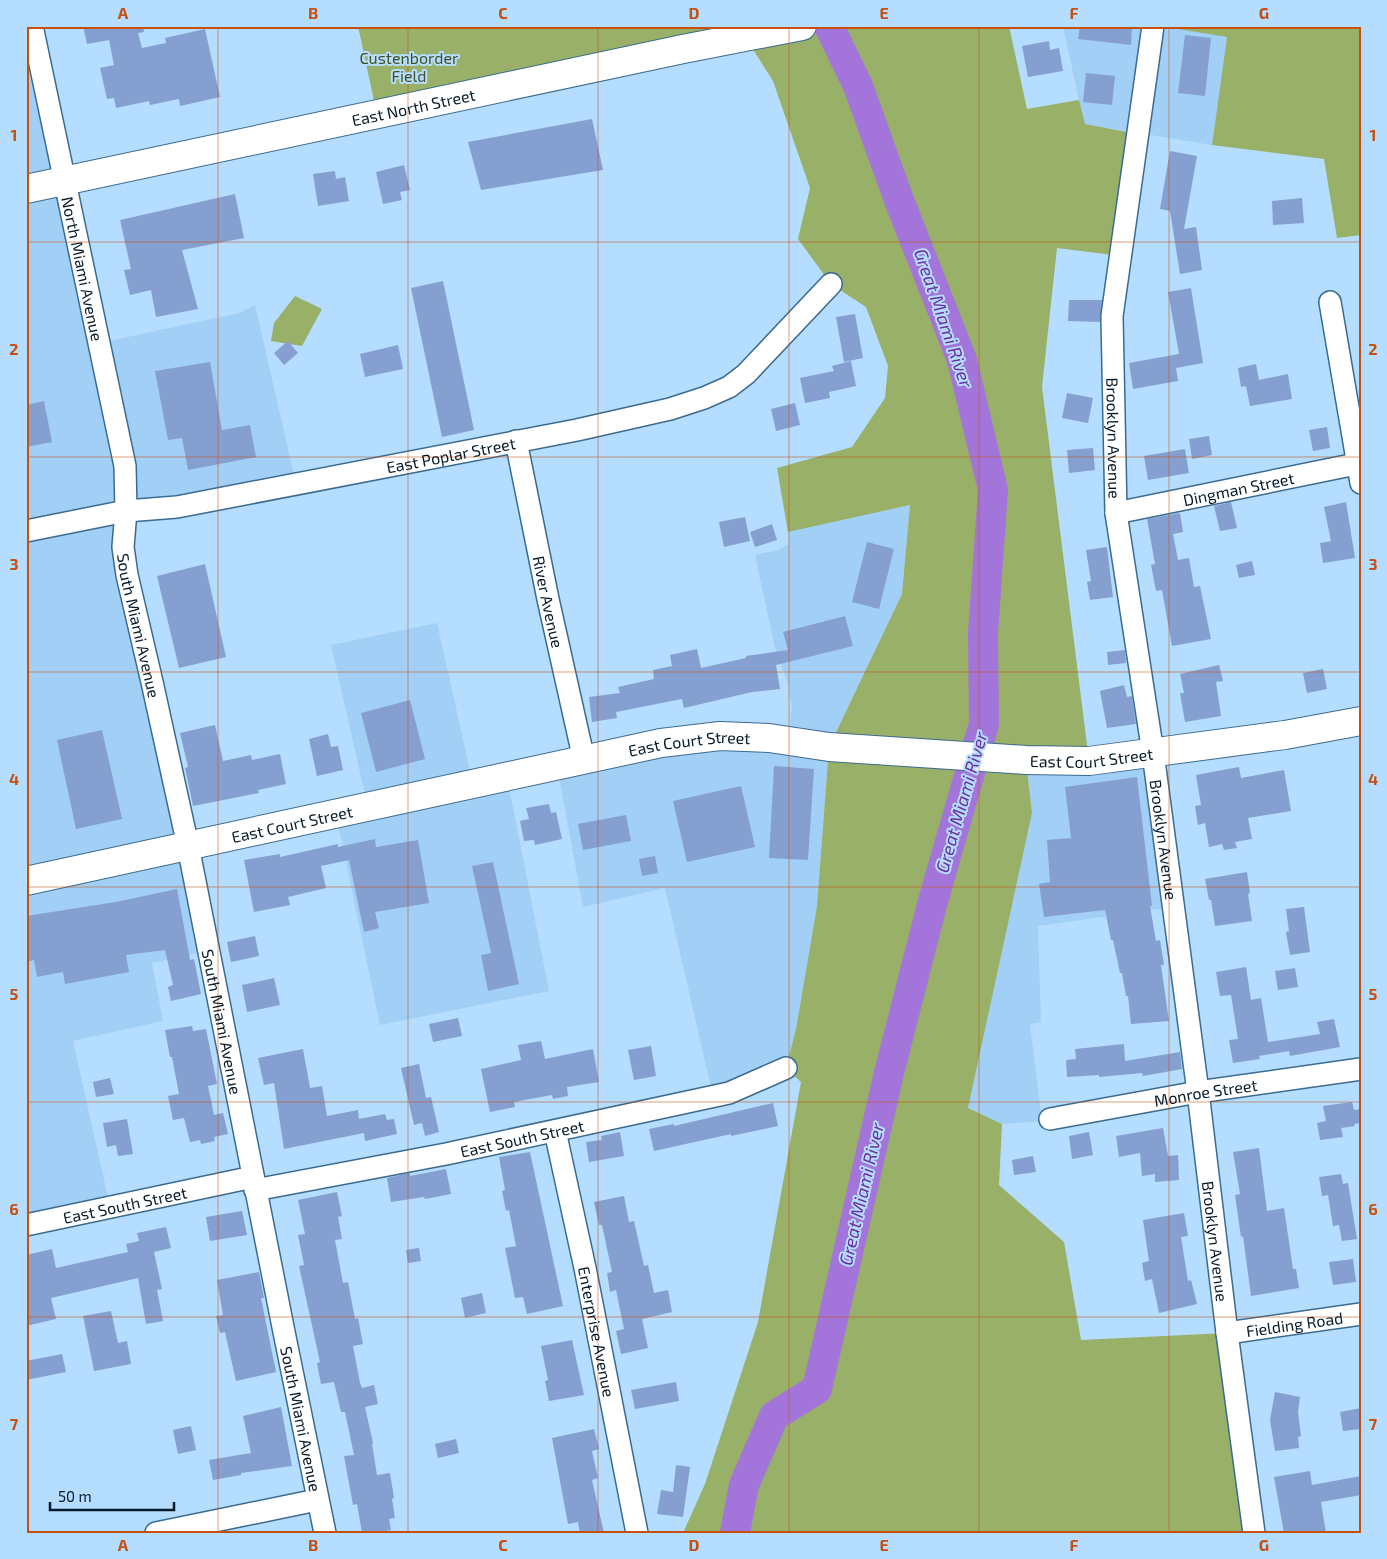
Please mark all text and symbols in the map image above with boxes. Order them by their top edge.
text: A [118,3,129,22]
text: B [308,3,318,22]
text: C [498,3,508,22]
text: D [689,3,700,22]
text: E [879,3,889,22]
text: F [1070,3,1079,22]
text: G [1259,3,1269,22]
park label: Custenborder Field [360,48,459,85]
street label: East North Street [350,84,477,129]
text: 1 [11,125,17,144]
text: 1 [1370,125,1376,144]
street label: North Miami Avenue [59,195,108,343]
water label: Great Miami River [910,246,978,391]
text: 2 [9,339,19,358]
text: 2 [1368,339,1378,358]
street label: Brooklyn Avenue [1104,377,1125,499]
street label: East Poplar Street [385,433,517,476]
street label: Dingman Street [1181,467,1296,509]
street label: South Miami Avenue [114,552,165,700]
text: 3 [9,554,19,573]
street label: River Avenue [530,554,568,650]
text: 3 [1368,554,1378,573]
street label: East Court Street [626,726,751,759]
water label: Great Miami River [930,728,992,875]
street label: East Court Street [1030,743,1154,771]
text: 4 [9,769,19,788]
text: 4 [1368,769,1378,788]
street label: Brooklyn Avenue [1147,778,1182,901]
street label: East Court Street [229,801,354,846]
street label: South Miami Avenue [199,947,246,1096]
text: 5 [10,984,19,1003]
text: 5 [1369,984,1378,1003]
street label: Monroe Street [1152,1074,1259,1109]
street label: East South Street [458,1115,586,1160]
water label: Great Miami River [834,1120,888,1267]
street label: Brooklyn Avenue [1199,1180,1233,1303]
street label: East South Street [61,1182,189,1226]
text: 6 [9,1199,19,1218]
text: 6 [1368,1199,1378,1218]
street label: Enterprise Avenue [575,1265,620,1398]
street label: Fielding Road [1245,1307,1344,1340]
street label: South Miami Avenue [278,1345,326,1493]
text: 7 [10,1414,19,1433]
text: 7 [1369,1414,1378,1433]
scale bar [50,1479,174,1511]
text: 50 m [58,1487,92,1505]
text: A [118,1535,129,1554]
text: B [308,1535,318,1554]
text: C [498,1535,508,1554]
text: D [689,1535,700,1554]
text: E [879,1535,889,1554]
text: F [1070,1535,1079,1554]
text: G [1259,1535,1269,1554]

